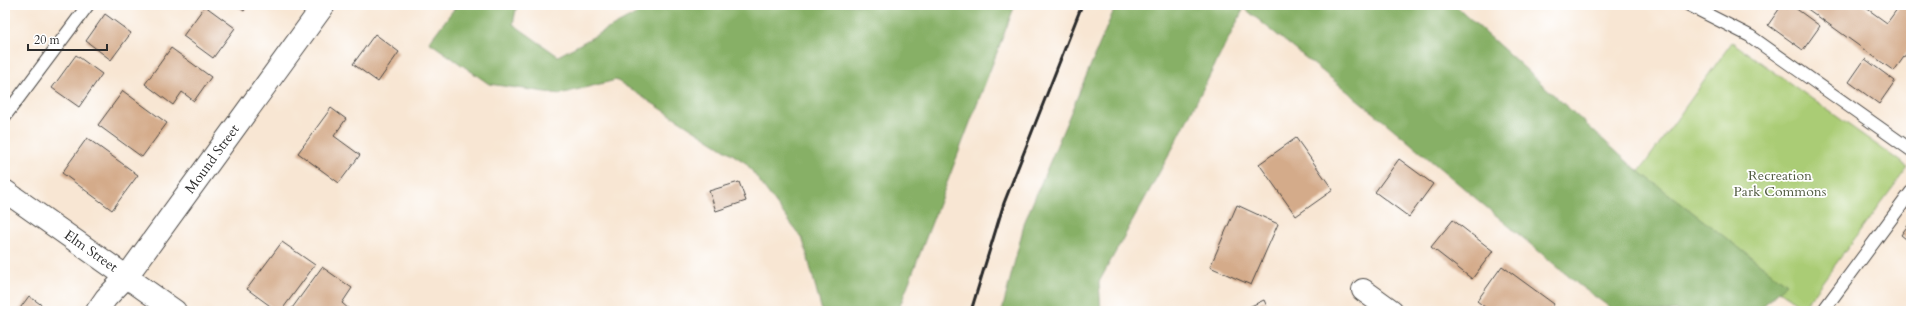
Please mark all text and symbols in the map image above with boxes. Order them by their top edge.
scale bar [28,26,107,52]
text: 20 m [34,32,61,48]
street label: Mound Street [180,120,244,197]
park label: Recreation Park Commons [1734,166,1827,201]
street label: Elm Street [60,226,122,277]

